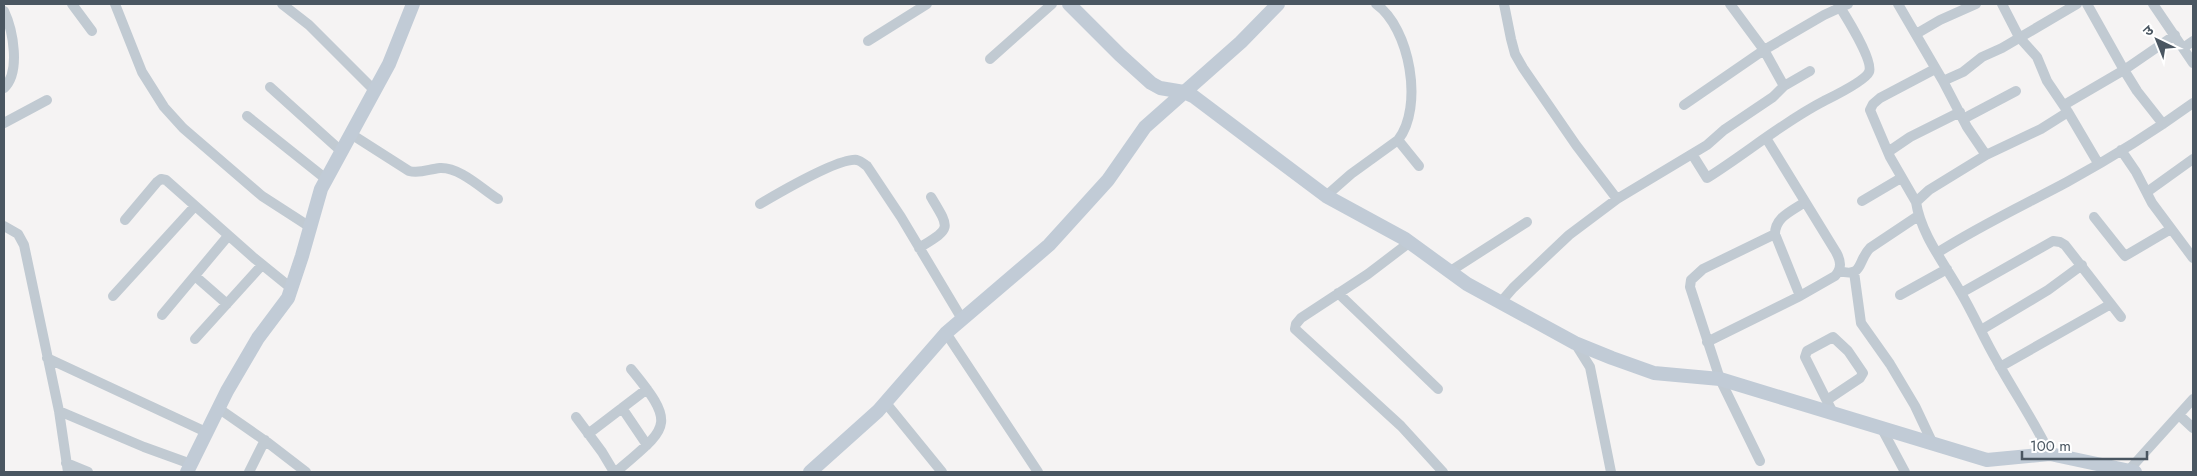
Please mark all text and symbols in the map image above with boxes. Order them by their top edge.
north arrow [2132,15,2182,65]
text: उ [2138,20,2159,41]
scale bar [2022,428,2147,460]
text: 100 m [2030,435,2071,457]

